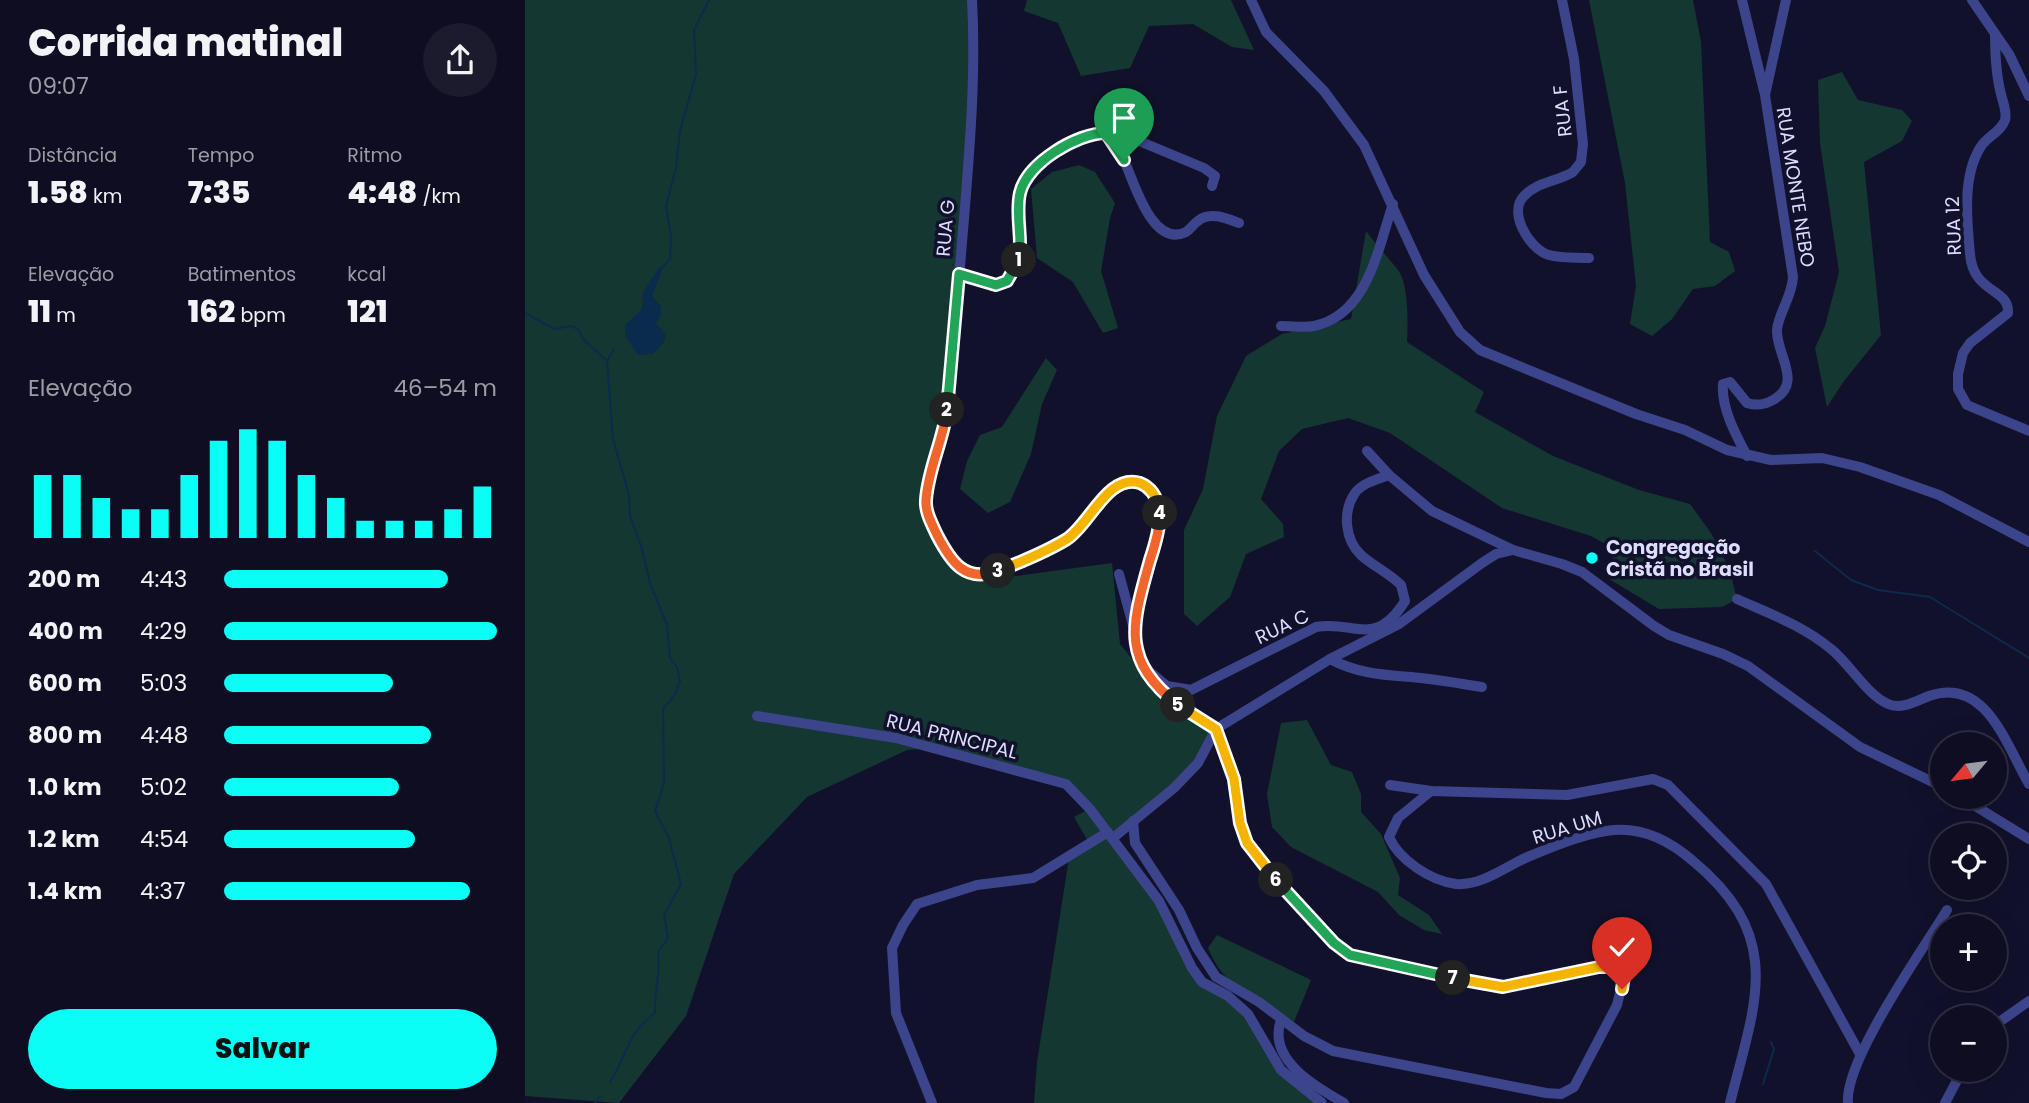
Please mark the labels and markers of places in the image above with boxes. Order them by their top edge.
pin [1094,88,1154,160]
pin: 1 [1001,243,1037,278]
pin: 2 [929,392,965,428]
pin: 4 [1143,496,1177,530]
place label: Congregação Cristã no Brasil [1606,534,1754,583]
marker: Congregação Cristã no Brasil [1584,550,1600,566]
pin: 3 [981,554,1015,588]
pin: 5 [1161,688,1195,722]
pin: 6 [1259,862,1293,898]
pin [1592,917,1652,989]
pin: 7 [1436,960,1471,996]

